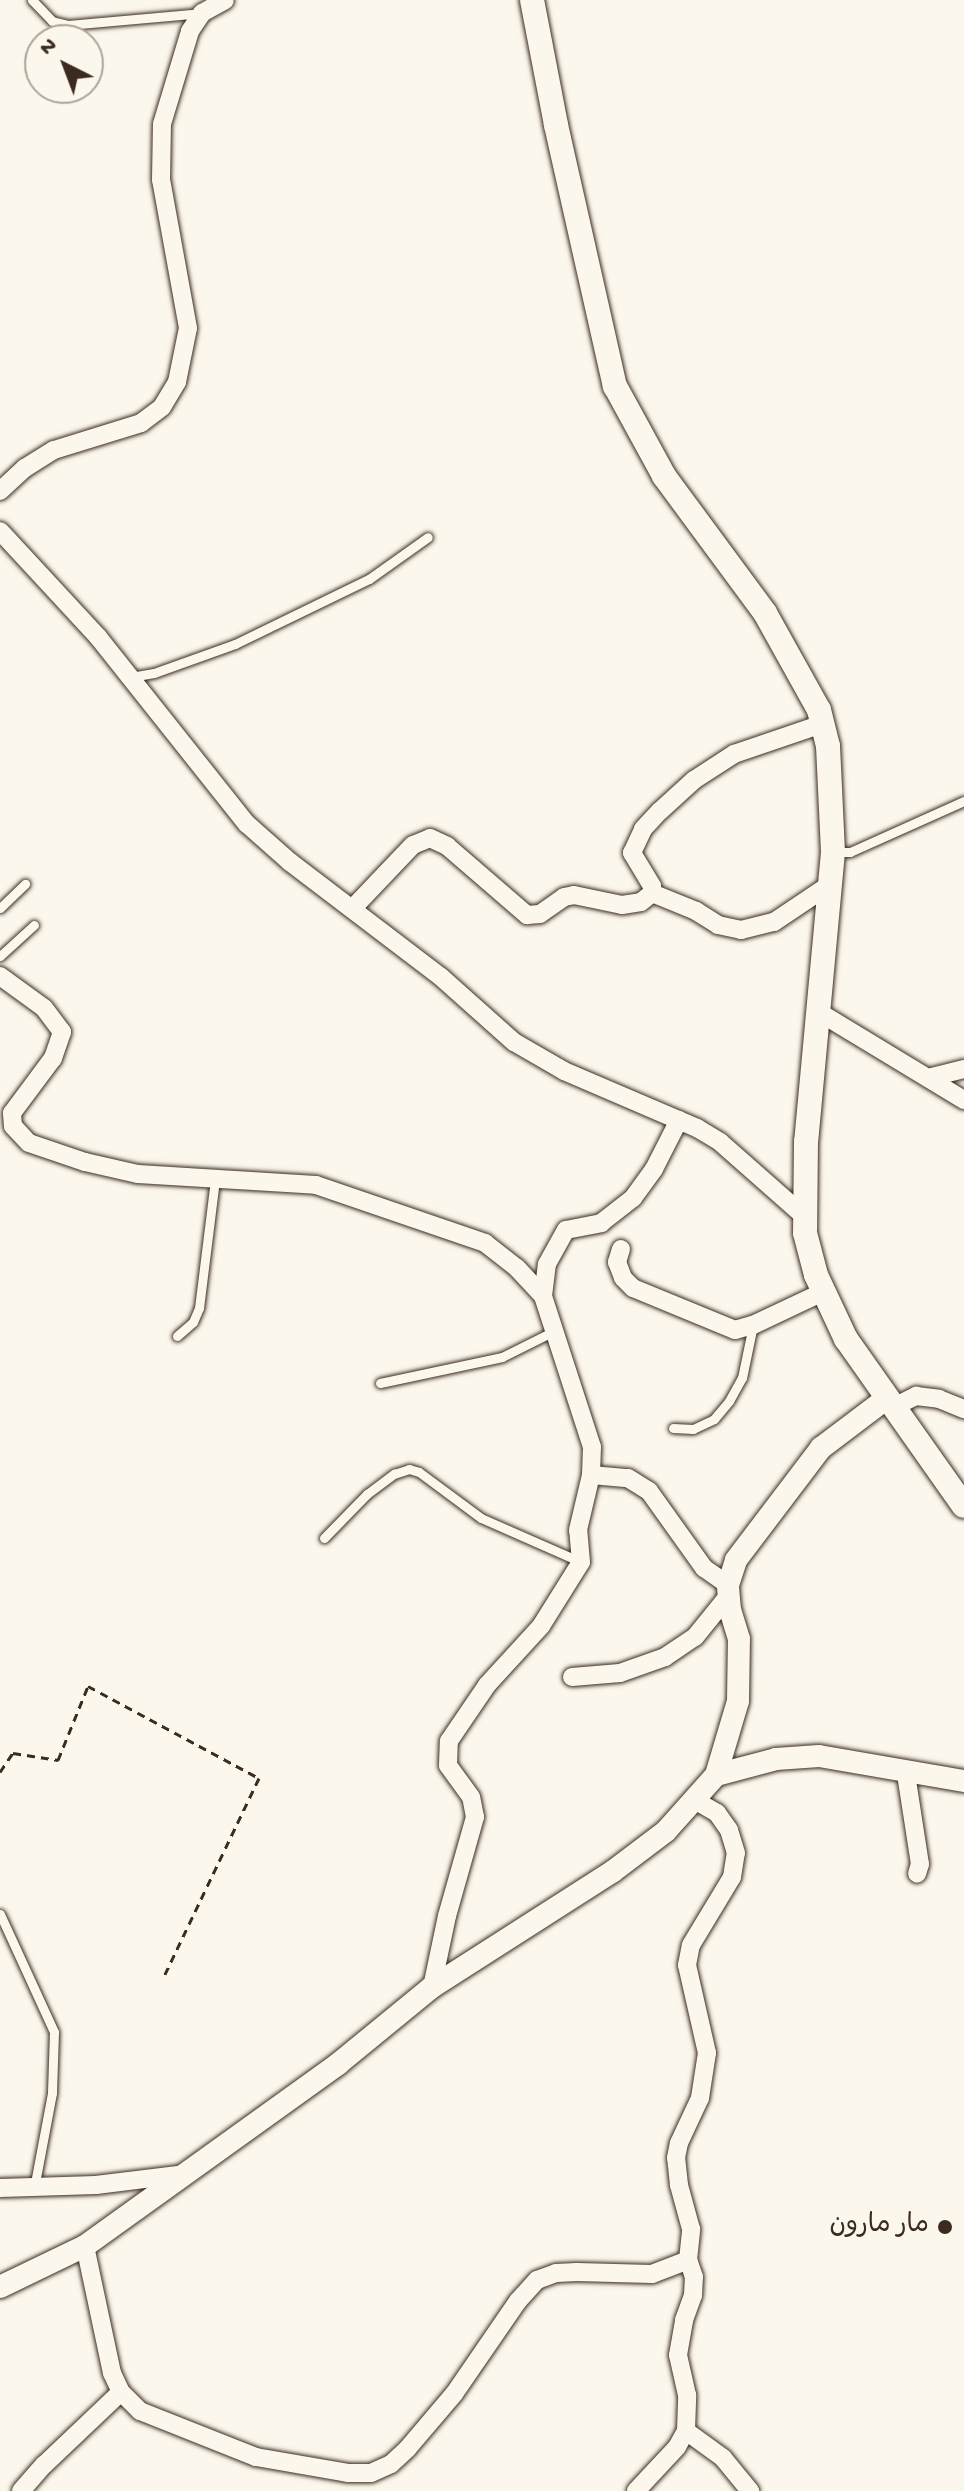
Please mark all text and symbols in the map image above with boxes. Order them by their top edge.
north arrow [24,24,104,104]
text: N [35,33,63,62]
place label: مار مارون [829,2211,929,2243]
marker: مار مارون [936,2218,954,2236]

